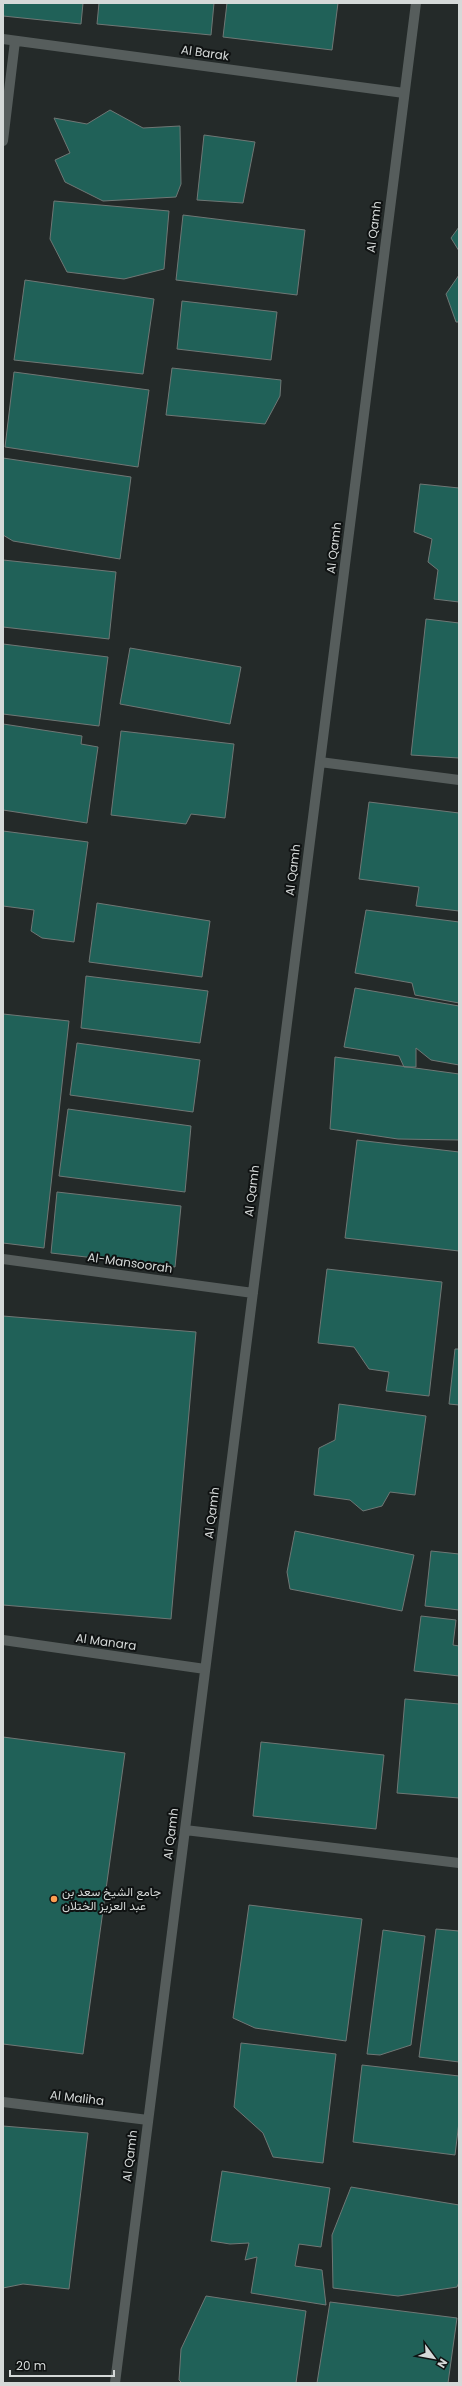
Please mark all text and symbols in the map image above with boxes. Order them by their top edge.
street label: Al Barak [180,41,231,64]
street label: Al Qamh [362,200,385,254]
street label: Al Qamh [322,521,345,575]
street label: Al Qamh [281,843,304,897]
street label: Al Qamh [240,1164,263,1218]
street label: Al-Mansoorah [86,1248,174,1277]
street label: Al Qamh [200,1486,223,1540]
street label: Al Manara [75,1629,137,1654]
street label: Al Qamh [159,1807,182,1861]
place label: جامع الشيخ سعد بن عبد العزيز الختلان [62,1883,161,1914]
marker: جامع الشيخ سعد بن عبد العزيز الختلان [49,1894,59,1904]
street label: Al Maliha [49,2086,105,2109]
street label: Al Qamh [118,2129,141,2183]
north arrow [414,2338,454,2378]
scale bar [10,2352,114,2378]
text: N [434,2356,451,2371]
text: 20 m [16,2357,46,2374]

